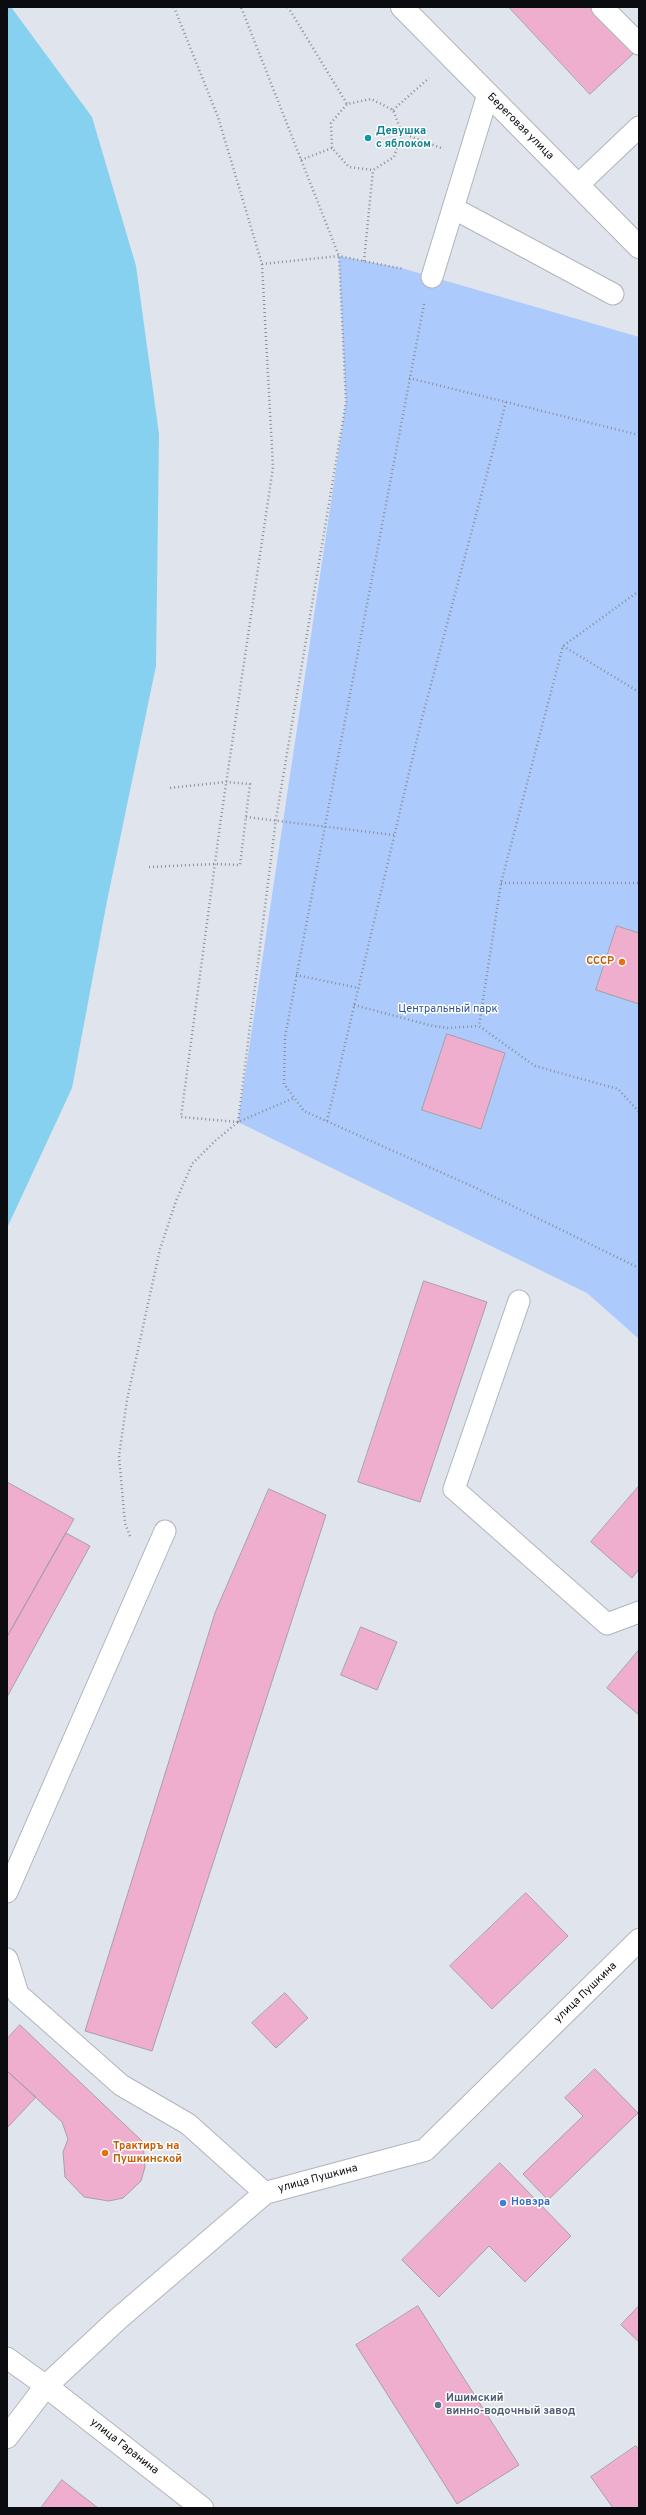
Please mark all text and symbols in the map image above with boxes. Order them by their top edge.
street label: Береговая улица [484,91,556,163]
place label: Девушка с яблоком [376,125,431,151]
marker: Девушка с яблоком [363,133,373,143]
place label: СССР [586,955,614,969]
marker: СССР [617,957,627,967]
park label: Центральный парк [398,1003,498,1017]
street label: улица Пушкина [552,1960,620,2026]
place label: Трактиръ на Пушкинской [113,2140,182,2166]
marker: Трактиръ на Пушкинской [100,2148,110,2158]
street label: улица Пушкина [277,2162,359,2196]
place label: Новэра [511,2196,550,2210]
marker: Новэра [498,2198,508,2208]
place label: Ишимский винно-водочный завод [446,2392,575,2418]
marker: Ишимский винно-водочный завод [433,2400,443,2410]
street label: улица Гаранина [87,2416,161,2478]

